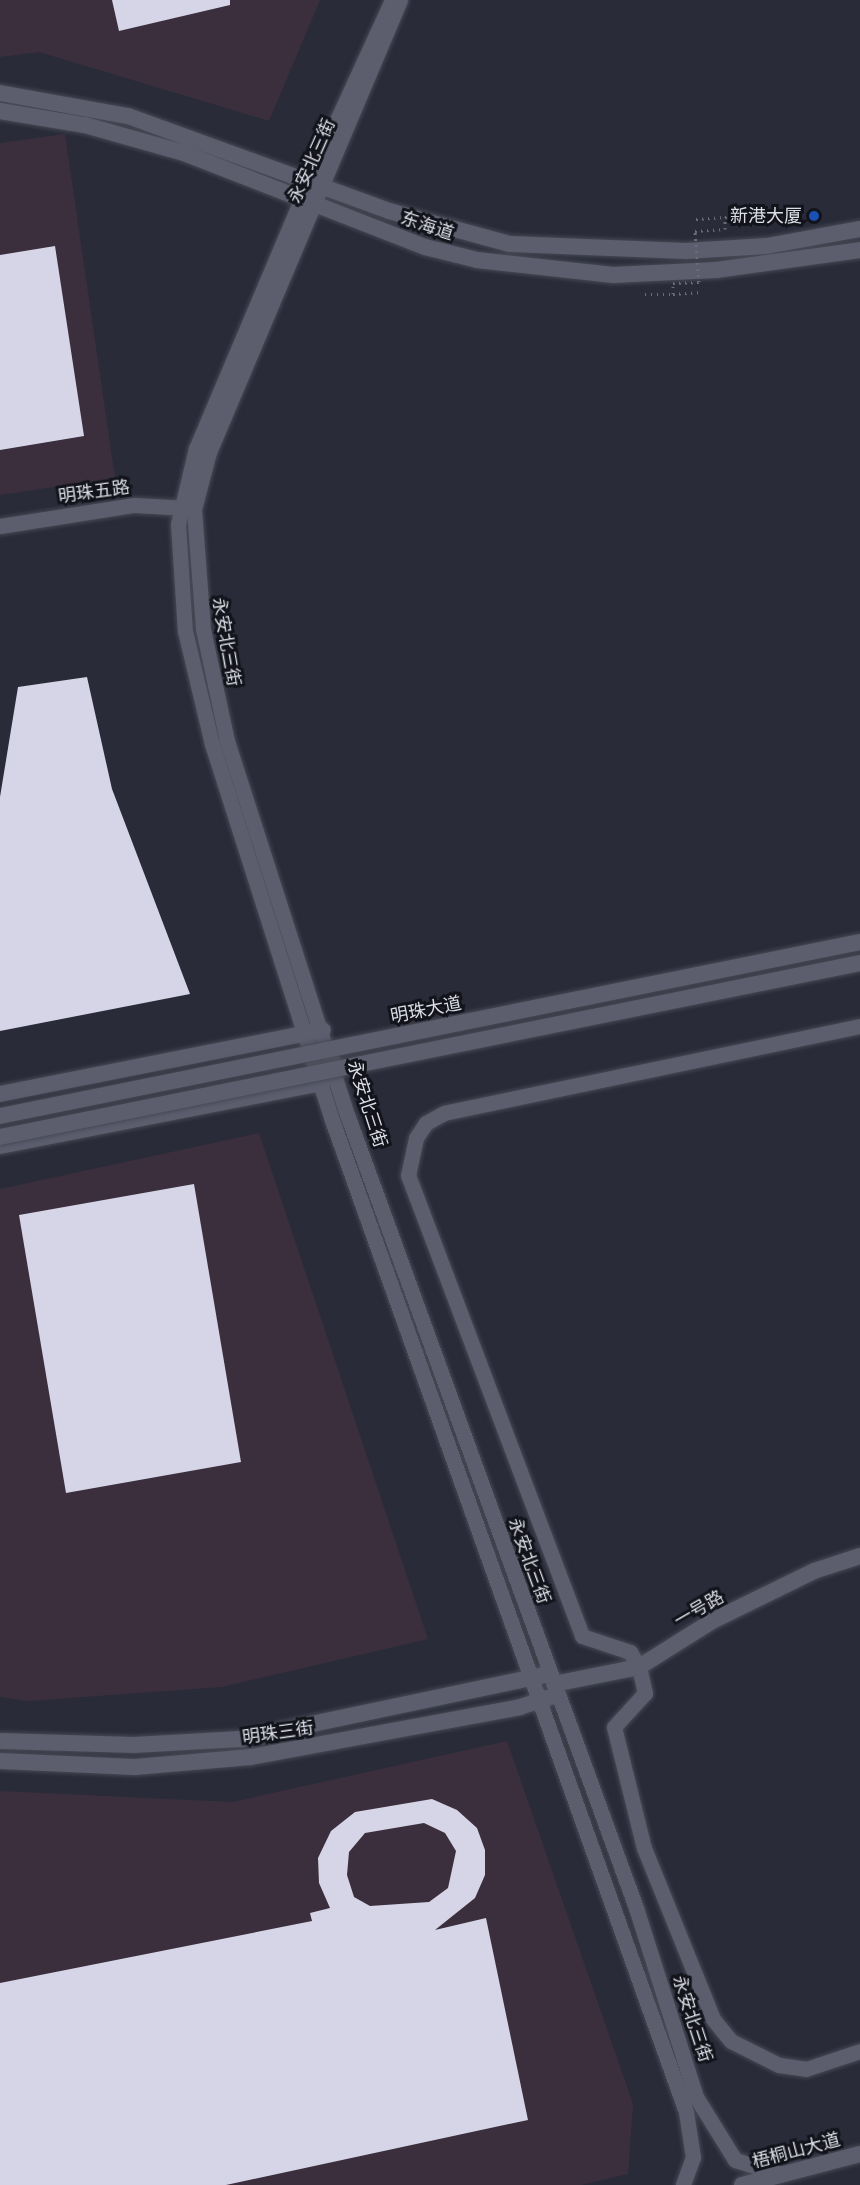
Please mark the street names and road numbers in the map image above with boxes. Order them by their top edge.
street label: 永安北三街 [284,115,340,207]
street label: 东海道 [398,207,456,245]
street label: 明珠五路 [57,476,131,508]
street label: 永安北三街 [208,596,244,688]
street label: 明珠大道 [389,993,463,1027]
street label: 永安北三街 [343,1058,391,1150]
street label: 永安北三街 [503,1515,555,1607]
street label: 一号路 [670,1586,728,1632]
street label: 明珠三街 [241,1717,315,1749]
street label: 永安北三街 [668,1973,716,2065]
street label: 梧桐山大道 [750,2129,842,2173]

